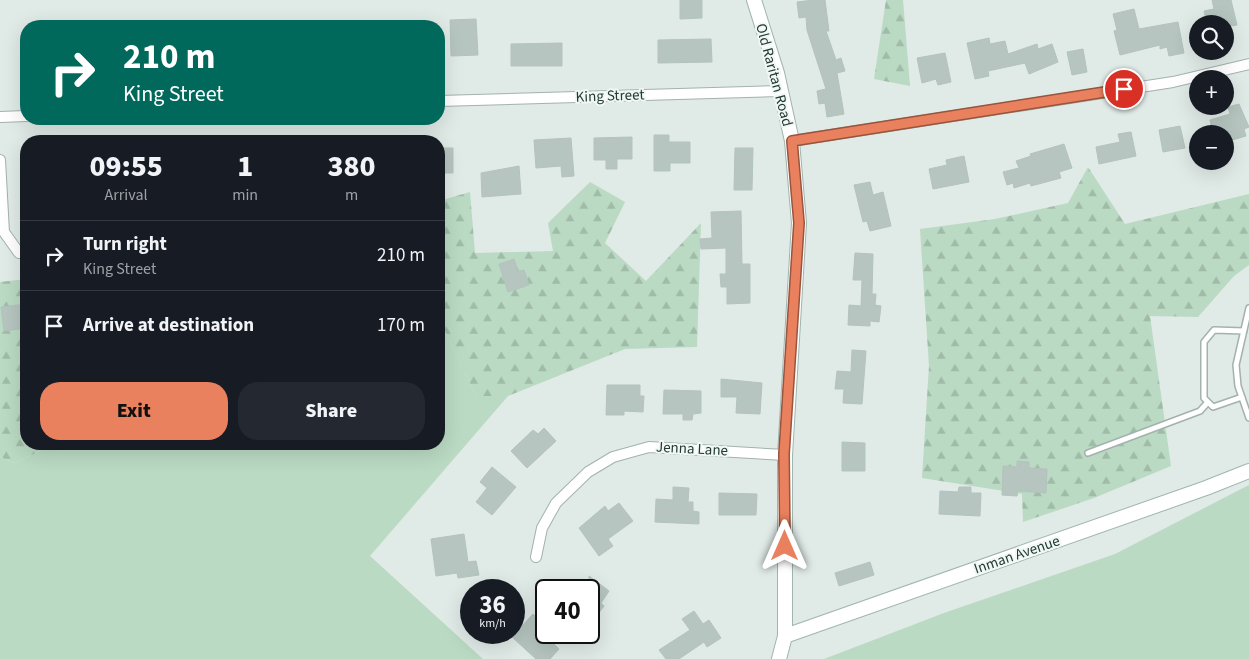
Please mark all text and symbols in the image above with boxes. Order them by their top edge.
map controls [1189,15,1234,170]
button: search [1189,15,1234,60]
street label: Old Raritan Road [750,21,798,129]
text: 210 m [123,32,215,82]
icon: right [40,40,105,105]
pin [1103,68,1145,110]
button: + [1189,70,1234,115]
icon: arrive [1110,75,1138,103]
text: King Street [123,78,224,110]
street label: King Street [575,84,645,108]
button: − [1189,125,1234,170]
text: 09:55 [89,145,163,188]
text: 1 [237,145,253,188]
text: 380 [328,145,376,188]
text: Arrival [105,184,148,206]
text: min [232,184,258,206]
text: m [345,184,358,206]
text: Turn right [83,231,167,258]
icon: right [40,242,68,270]
text: 210 m [377,242,425,269]
text: King Street [83,258,156,280]
icon: arrive [40,312,68,340]
text: Arrive at destination [83,312,254,339]
text: 170 m [377,312,425,339]
button: Exit [40,382,228,440]
button: Share [238,382,425,440]
street label: Jenna Lane [655,437,729,461]
position arrow [758,519,810,571]
street label: Inman Avenue [971,530,1063,580]
speed limit sign: 40 [535,579,600,644]
text: 36 [479,587,506,623]
text: km/h [479,615,506,632]

